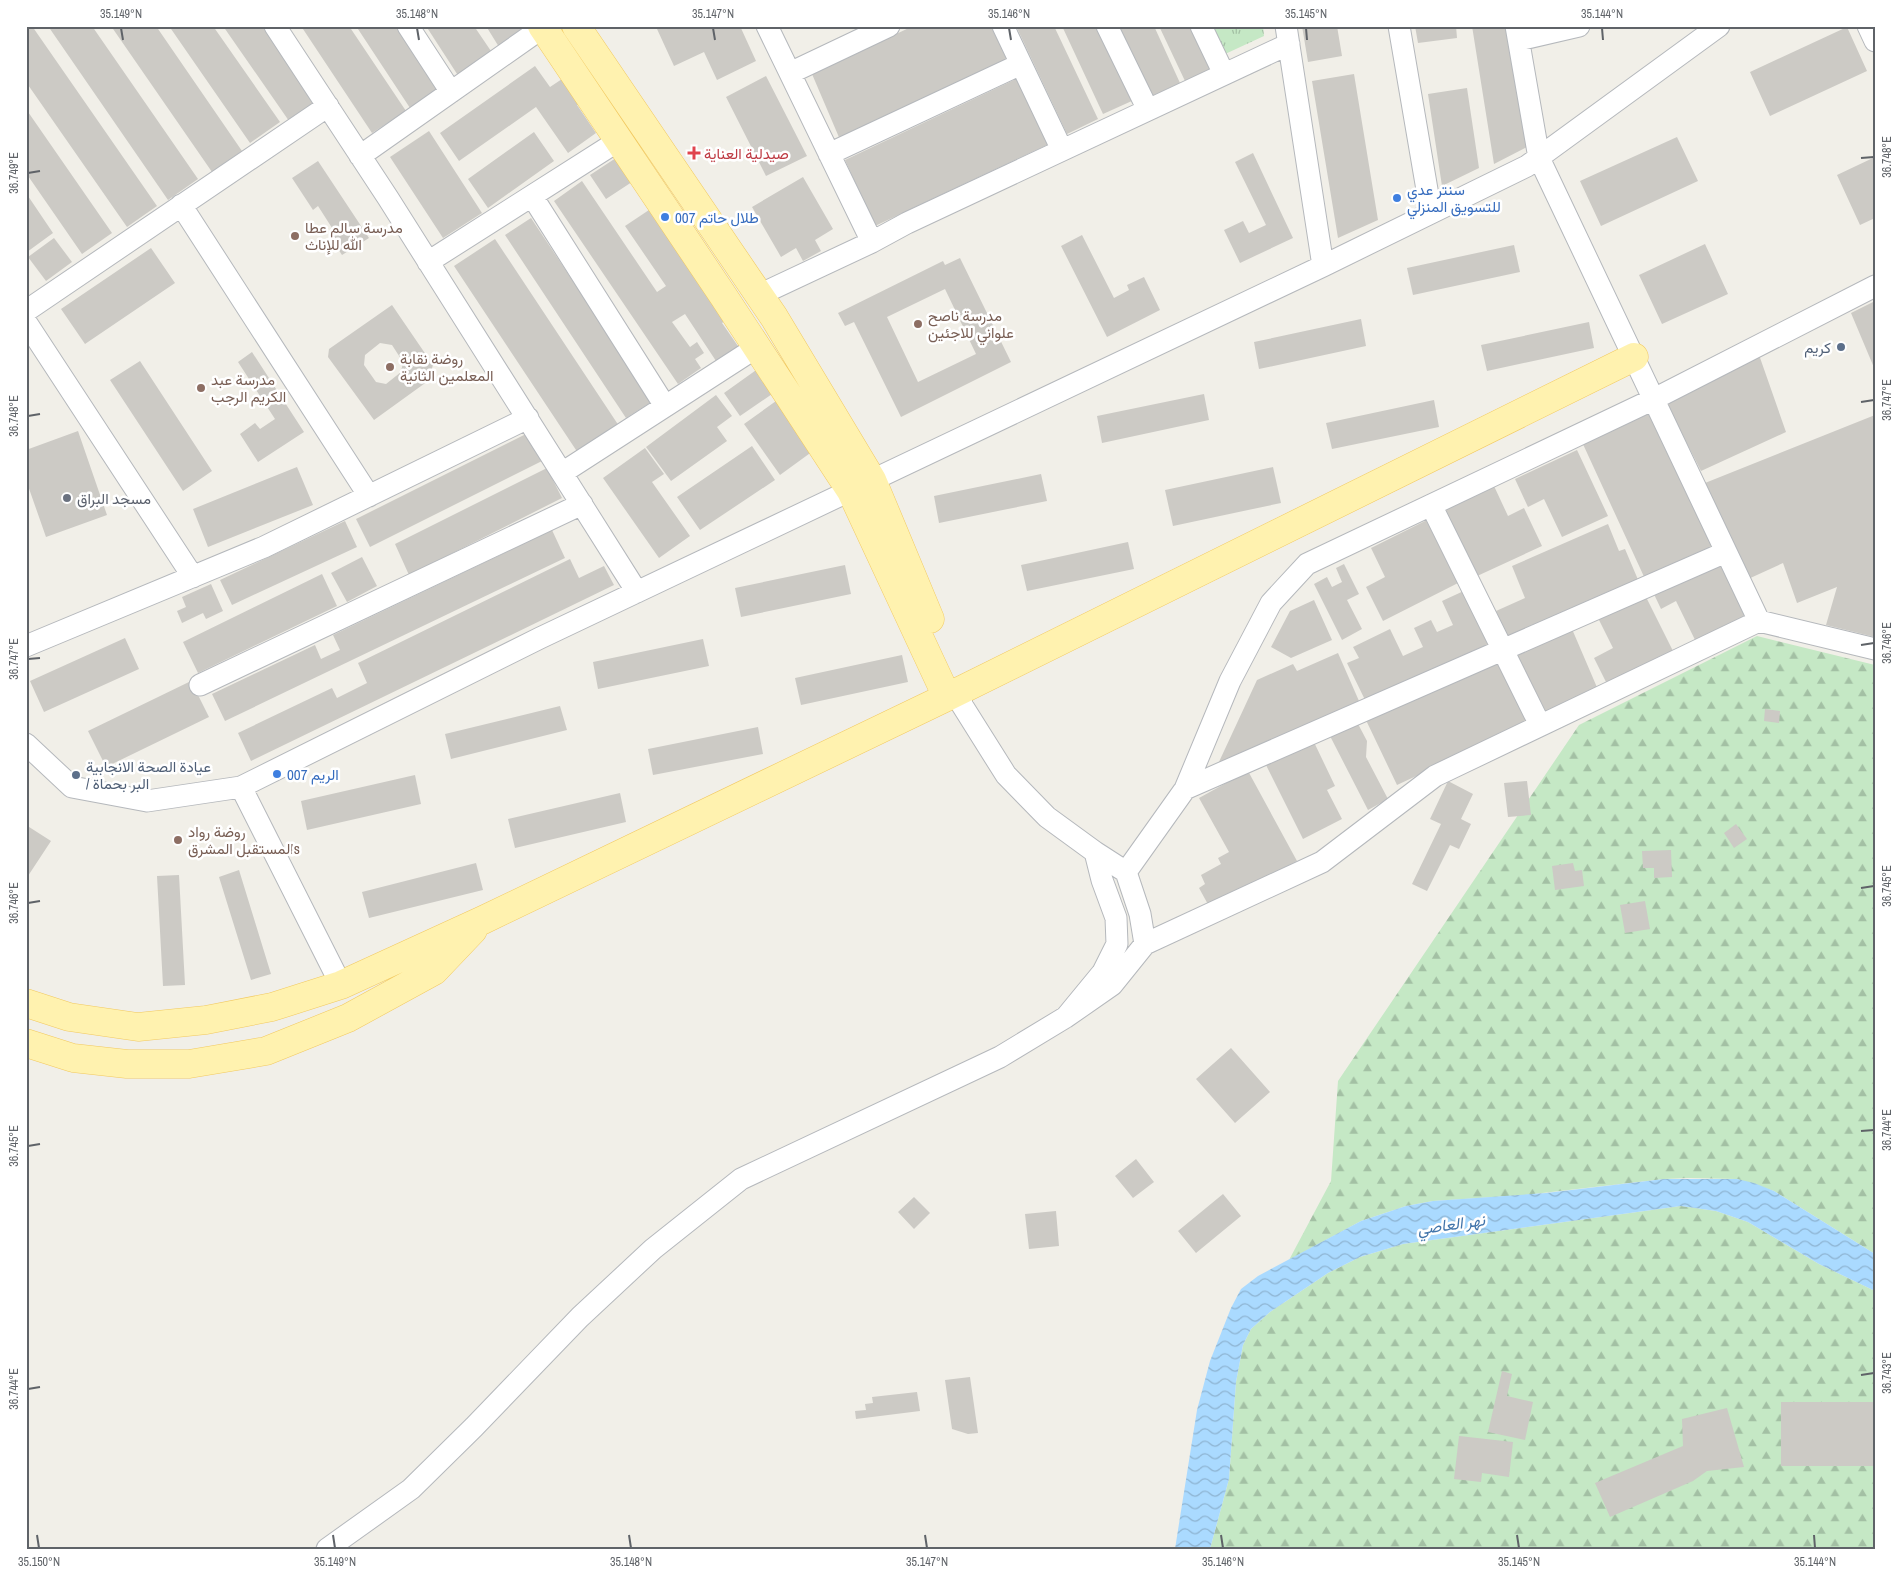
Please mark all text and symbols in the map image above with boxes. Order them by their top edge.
text: 35.149°N [100,6,142,22]
text: 35.148°N [396,6,438,22]
text: 35.147°N [692,6,734,22]
text: 35.146°N [988,6,1030,22]
text: 35.145°N [1285,6,1327,22]
text: 35.144°N [1581,6,1623,22]
text: 36.748°E [1879,136,1895,178]
place label: صيدلية العناية [704,143,789,164]
marker: صيدلية العناية [688,147,700,159]
text: 36.749°E [6,152,22,194]
place label: سنتر عدي للتسويق المنزلي [1407,179,1501,220]
marker: سنتر عدي للتسويق المنزلي [1391,192,1403,204]
place label: طلال حاتم 007 [675,207,759,228]
marker: طلال حاتم 007 [659,211,671,223]
place label: مدرسة سالم عطا الله للإناث [305,217,403,255]
marker: مدرسة سالم عطا الله للإناث [289,230,301,242]
place label: مدرسة ناصح علواني للاجئين [928,305,1014,346]
marker: مدرسة ناصح علواني للاجئين [912,318,924,330]
place label: كريم [1804,337,1831,358]
marker: كريم [1835,341,1847,353]
place label: روضة نقابة المعلمين الثانية [400,348,494,386]
marker: روضة نقابة المعلمين الثانية [384,361,396,373]
place label: مدرسة عبد الكريم الرجب [211,369,286,407]
text: 36.747°E [1879,379,1895,421]
marker: مدرسة عبد الكريم الرجب [195,382,207,394]
text: 36.748°E [6,395,22,437]
place label: مسجد البراق [77,488,151,509]
marker: مسجد البراق [61,492,73,504]
text: 36.746°E [1879,622,1895,664]
text: 36.747°E [6,638,22,680]
place label: عيادة الصحة الانجابية / البر بحماة [86,756,211,794]
place label: الريم 007 [287,764,339,785]
marker: الريم 007 [271,768,283,780]
marker: عيادة الصحة الانجابية / البر بحماة [70,769,82,781]
place label: روضة رواد المستقبل المشرقs [188,821,300,859]
marker: روضة رواد المستقبل المشرقs [172,834,184,846]
text: 36.745°E [1879,865,1895,907]
text: 36.746°E [6,882,22,924]
text: 36.744°E [1879,1109,1895,1151]
text: 36.745°E [6,1125,22,1167]
water label: نهر العاصي [1416,1208,1488,1243]
text: 36.743°E [1879,1352,1895,1394]
text: 36.744°E [6,1368,22,1410]
text: 35.150°N [18,1554,60,1570]
text: 35.149°N [314,1554,356,1570]
text: 35.148°N [610,1554,652,1570]
text: 35.147°N [906,1554,948,1570]
text: 35.146°N [1202,1554,1244,1570]
text: 35.145°N [1498,1554,1540,1570]
text: 35.144°N [1794,1554,1836,1570]

